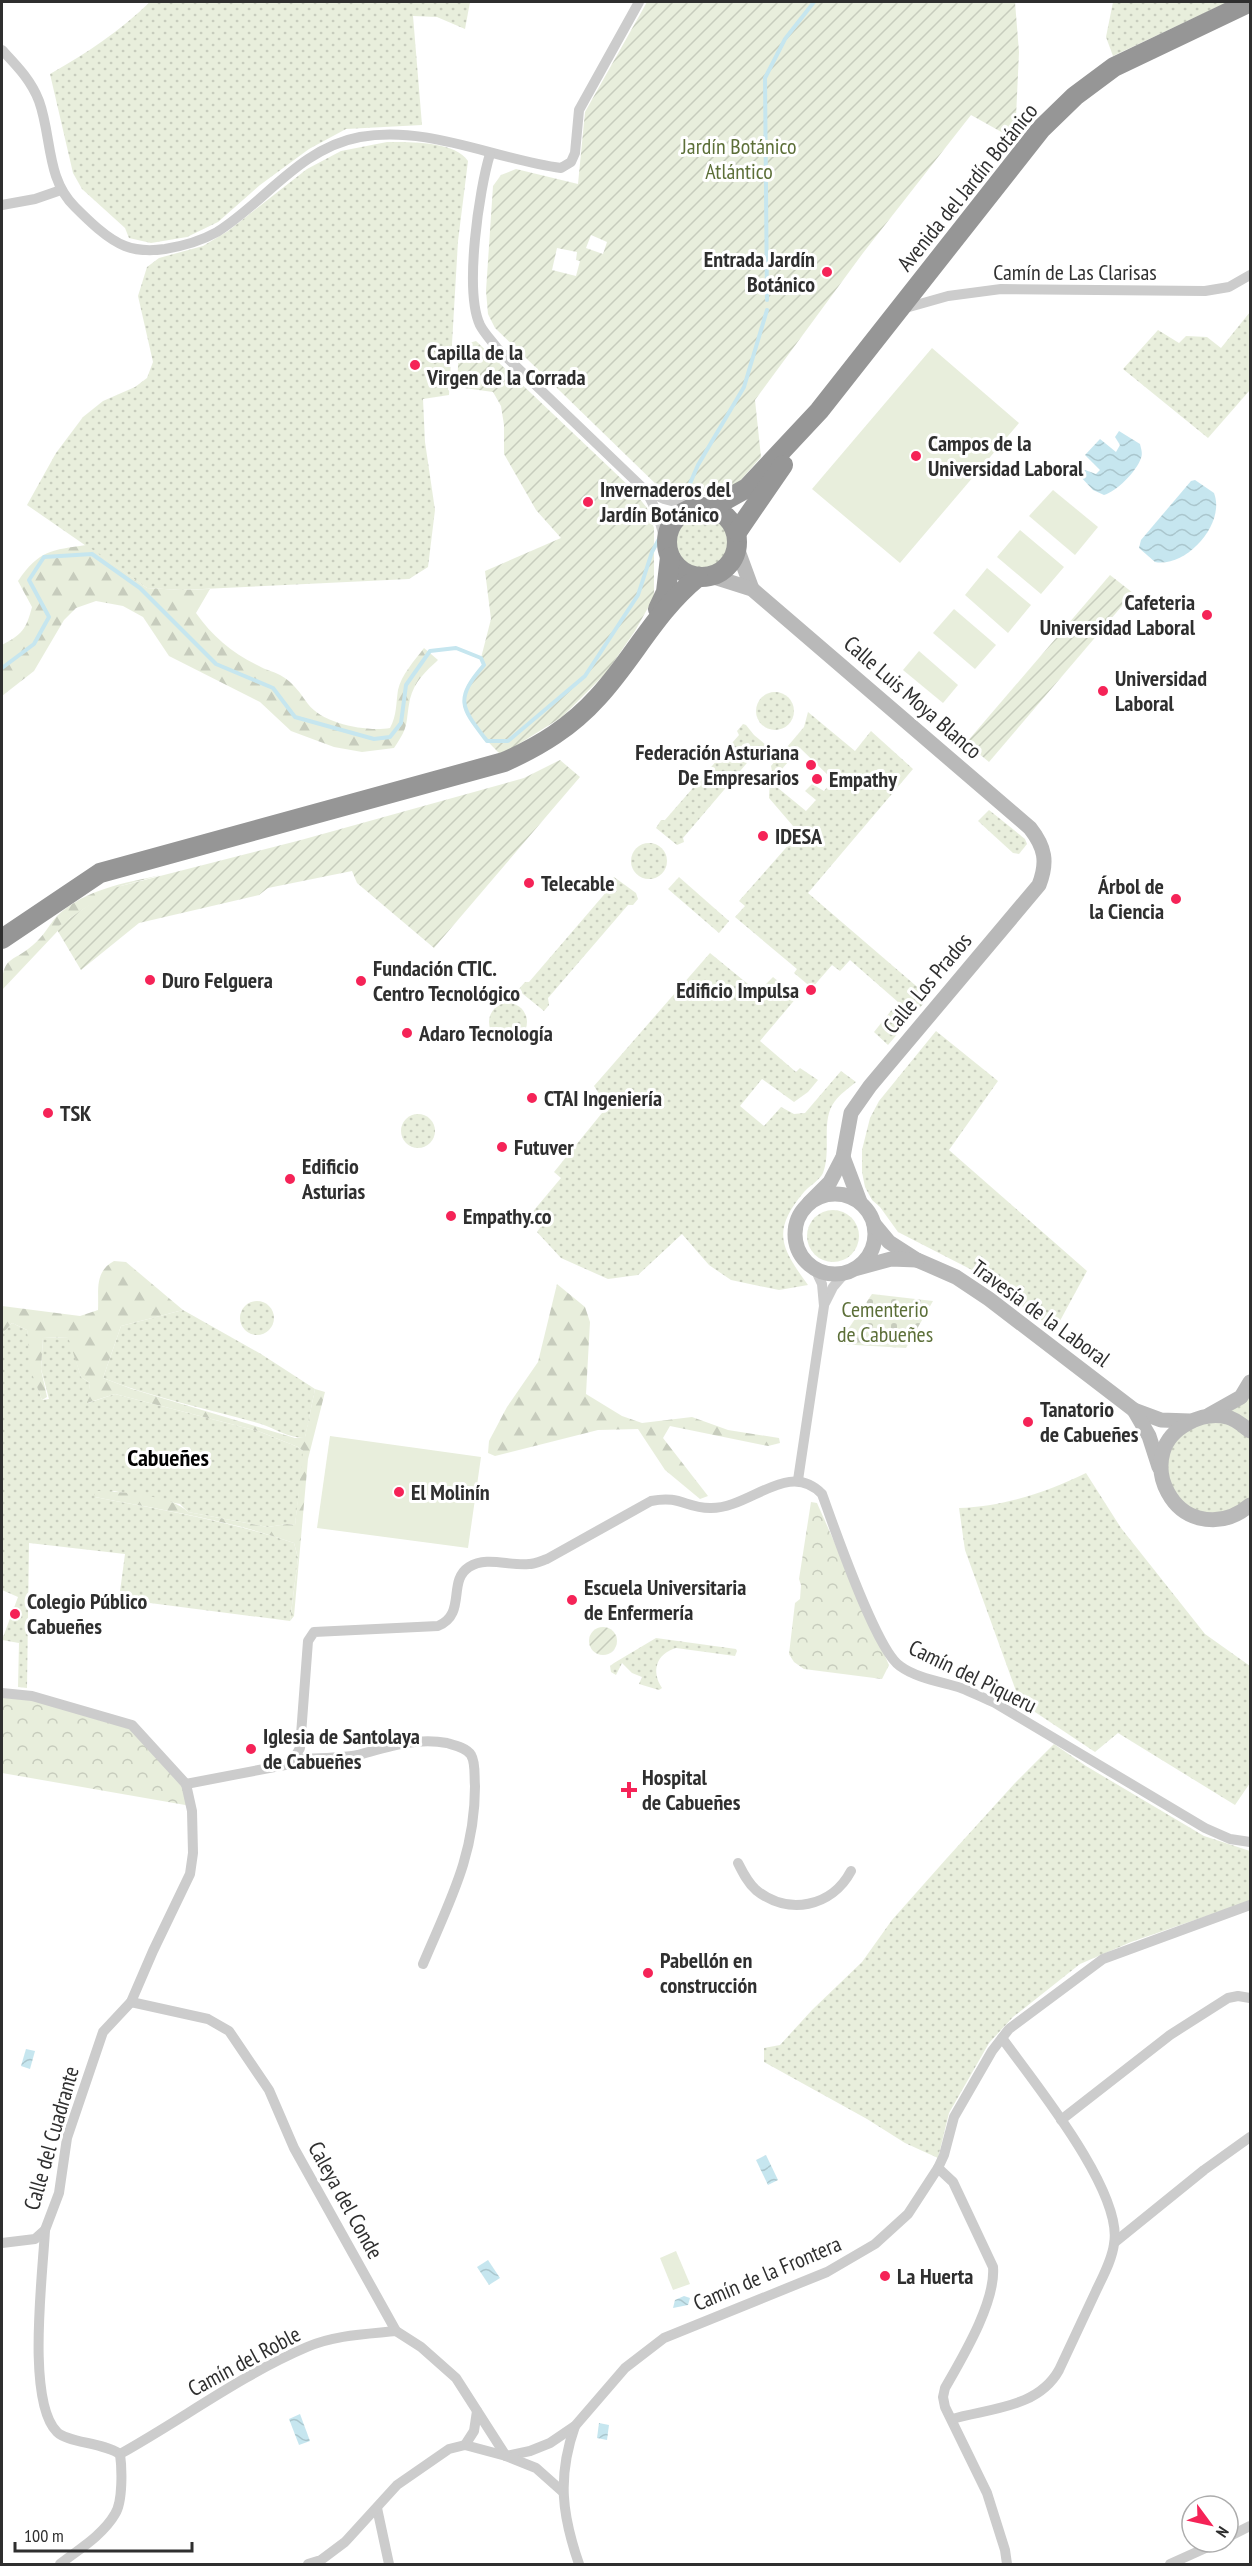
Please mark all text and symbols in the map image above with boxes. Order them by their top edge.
street label: Avenida del Jardín Botánico [891,97,1043,277]
park label: Jardín Botánico Atlántico [681,132,796,185]
place label: Entrada Jardín Botánico [704,245,815,298]
street label: Camín de Las Clarisas [993,258,1157,286]
marker: Entrada Jardín Botánico [820,265,834,279]
place label: Capilla de la Virgen de la Corrada [426,338,585,391]
marker: Capilla de la Virgen de la Corrada [408,358,422,372]
place label: Campos de la Universidad Laboral [928,429,1084,482]
marker: Campos de la Universidad Laboral [909,449,923,463]
place label: Invernaderos del Jardín Botánico [599,475,731,528]
marker: Invernaderos del Jardín Botánico [581,495,595,509]
place label: Cafeteria Universidad Laboral [1040,588,1196,641]
marker: Cafeteria Universidad Laboral [1200,608,1214,622]
street label: Calle Luis Moya Blanco [838,629,988,765]
place label: Universidad Laboral [1115,664,1207,717]
marker: Universidad Laboral [1096,684,1110,698]
place label: Federación Asturiana De Empresarios [635,738,799,791]
marker: Federación Asturiana De Empresarios [804,758,818,772]
place label: Empathy [829,765,898,793]
marker: Empathy [810,772,824,786]
place label: IDESA [775,822,823,850]
marker: IDESA [756,829,770,843]
place label: Telecable [541,869,615,897]
place label: Árbol de la Ciencia [1089,872,1164,925]
marker: Telecable [522,876,536,890]
marker: Árbol de la Ciencia [1169,892,1183,906]
street label: Calle Los Prados [877,927,977,1039]
place label: Fundación CTIC. Centro Tecnológico [373,954,520,1007]
place label: Duro Felguera [162,966,273,994]
marker: Duro Felguera [143,973,157,987]
marker: Fundación CTIC. Centro Tecnológico [354,974,368,988]
place label: Edificio Impulsa [676,976,799,1004]
marker: Edificio Impulsa [804,983,818,997]
place label: Adaro Tecnología [418,1019,553,1047]
marker: Adaro Tecnología [400,1026,414,1040]
place label: CTAI Ingeniería [544,1084,662,1112]
marker: CTAI Ingeniería [525,1091,539,1105]
place label: TSK [60,1099,92,1127]
marker: TSK [41,1106,55,1120]
place label: Futuver [514,1133,574,1161]
marker: Futuver [495,1140,509,1154]
place label: Edificio Asturias [301,1152,365,1205]
marker: Edificio Asturias [283,1172,297,1186]
place label: Empathy.co [463,1202,552,1230]
marker: Empathy.co [444,1209,458,1223]
street label: Travesía de la Laboral [966,1253,1117,1373]
park label: Cementerio de Cabueñes [837,1295,933,1348]
place label: Tanatorio de Cabueñes [1040,1395,1139,1448]
marker: Tanatorio de Cabueñes [1021,1415,1035,1429]
district label: Cabueñes [127,1442,209,1473]
place label: El Molinín [411,1478,490,1506]
marker: El Molinín [392,1485,406,1499]
place label: Escuela Universitaria de Enfermería [584,1573,746,1626]
place label: Colegio Público Cabueñes [27,1587,148,1640]
marker: Escuela Universitaria de Enfermería [565,1593,579,1607]
marker: Colegio Público Cabueñes [8,1607,22,1621]
street label: Camín del Piqueru [904,1633,1042,1719]
place label: Iglesia de Santolaya de Cabueñes [263,1722,420,1775]
marker: Iglesia de Santolaya de Cabueñes [244,1742,258,1756]
place label: Hospital de Cabueñes [642,1763,741,1816]
marker: Hospital de Cabueñes [620,1781,638,1799]
place label: Pabellón en construcción [660,1946,757,1999]
marker: Pabellón en construcción [641,1966,655,1980]
street label: Calle del Cuadrante [17,2063,85,2213]
street label: Caleya del Conde [302,2136,390,2264]
street label: Camín de la Frontera [689,2229,845,2317]
place label: La Huerta [897,2262,973,2290]
marker: La Huerta [878,2269,892,2283]
street label: Camín del Roble [183,2320,305,2402]
north arrow [1180,2494,1240,2554]
scale bar [15,2515,192,2553]
text: N [1212,2523,1233,2541]
text: 100 m [24,2524,64,2547]

